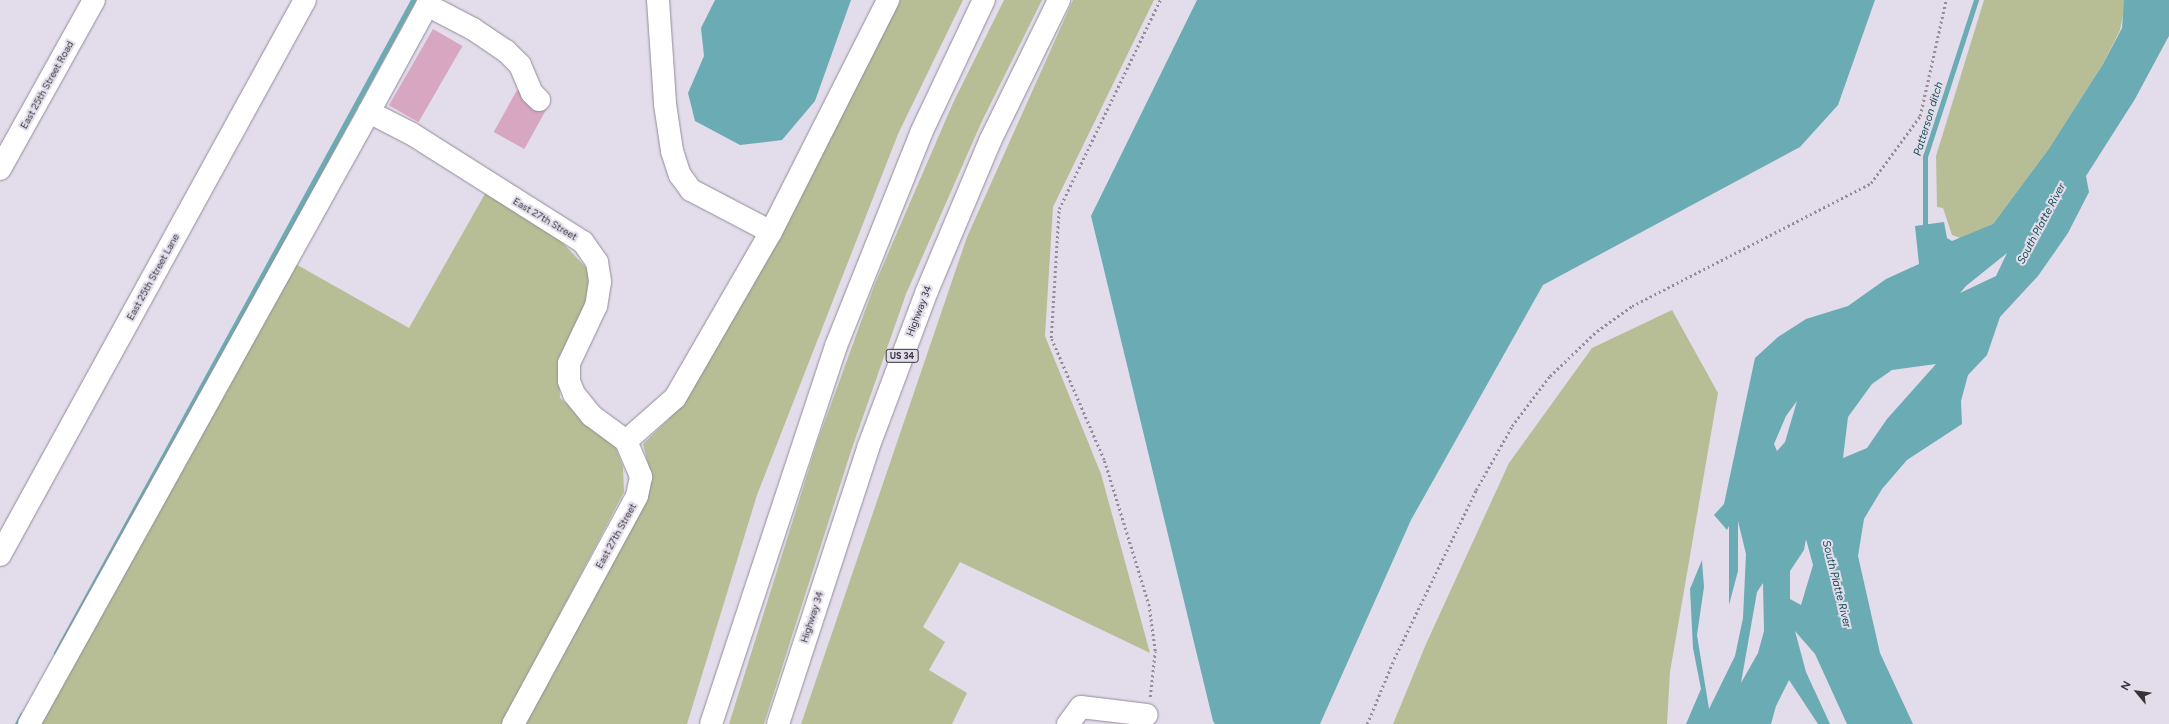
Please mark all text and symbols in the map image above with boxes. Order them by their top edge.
street label: East 25th Street Road [18,39,76,131]
water label: Patterson ditch [1911,80,1947,158]
water label: South Platte River [2015,181,2069,267]
street label: East 27th Street [511,195,579,243]
street label: East 25th Street Lane [124,232,182,322]
street label: Highway 34 [904,284,934,338]
road number: US 34 [885,349,919,363]
street label: East 27th Street [593,501,639,571]
water label: South Platte River [1819,539,1853,629]
street label: Highway 34 [798,590,826,644]
north arrow [2117,672,2157,712]
text: N [2118,679,2134,693]

